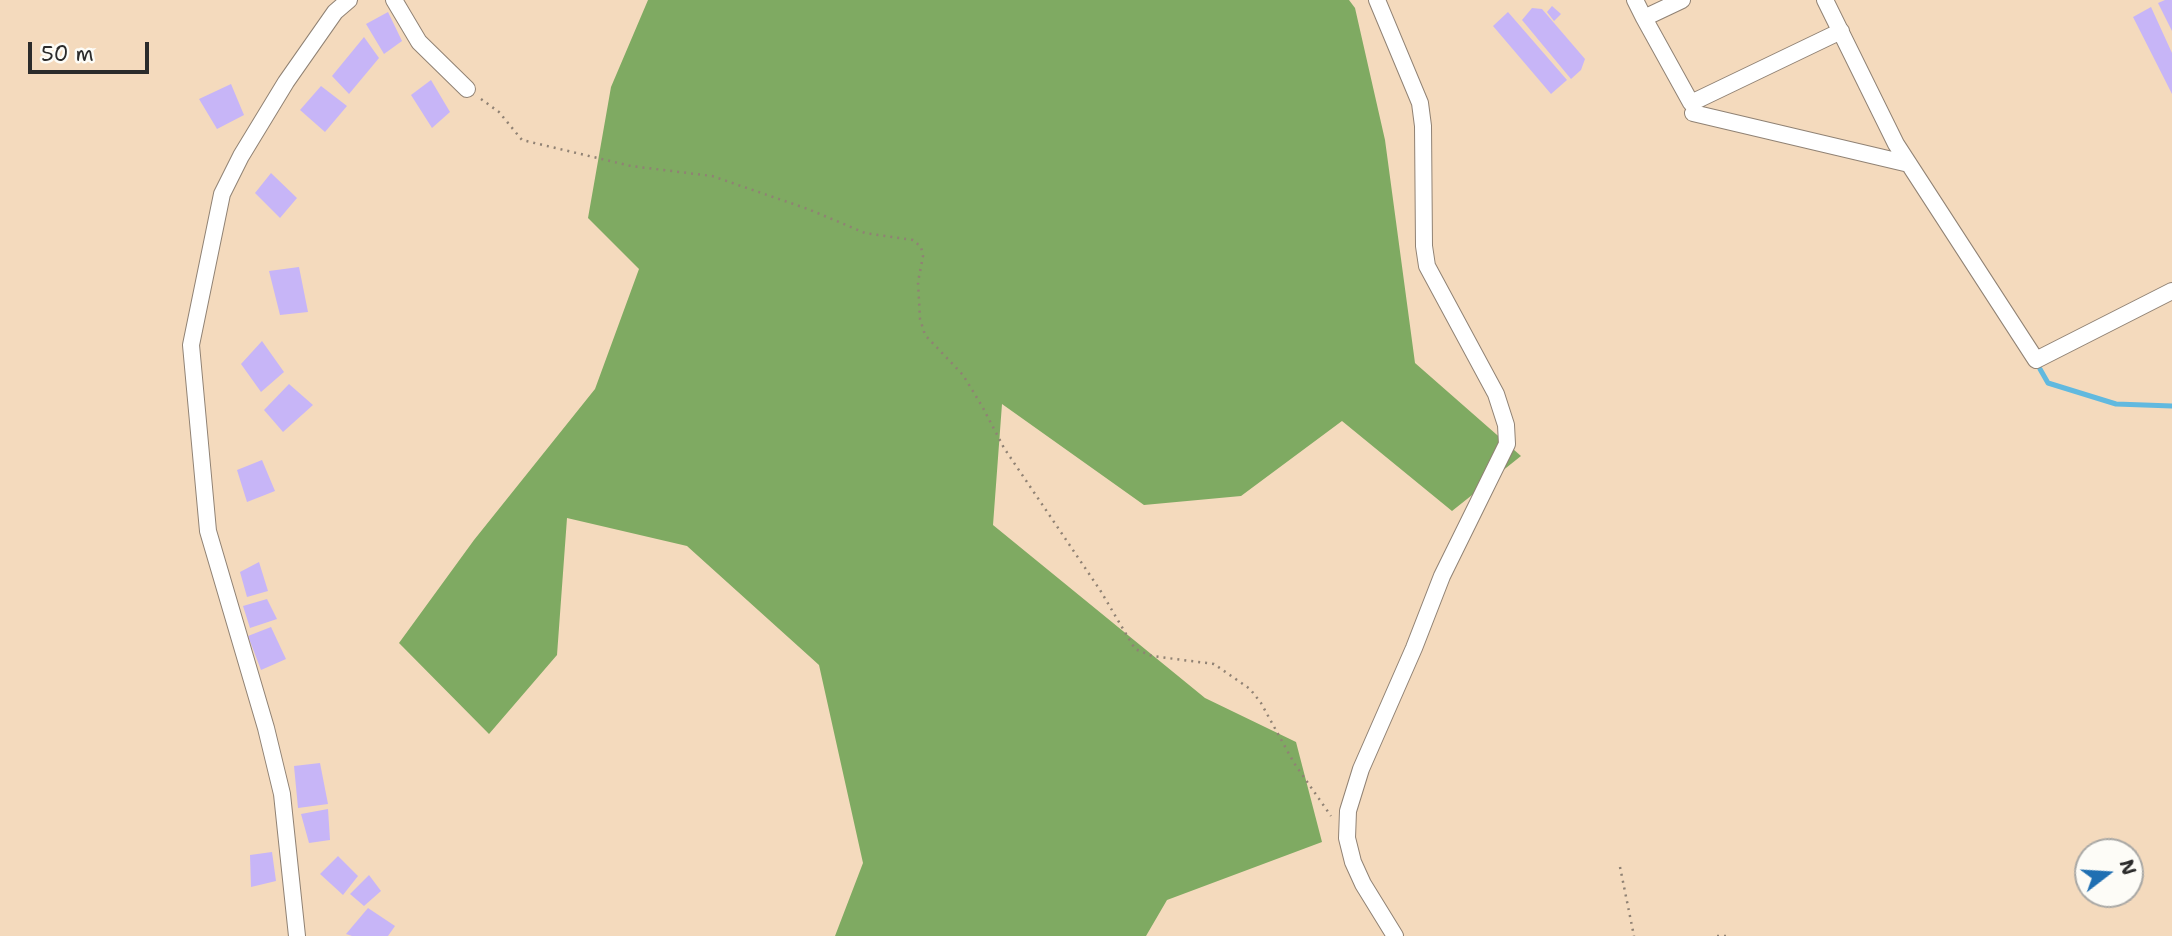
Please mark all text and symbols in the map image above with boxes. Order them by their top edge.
scale bar [32,28,152,72]
text: 50 m [41,40,94,68]
north arrow [2074,838,2144,908]
text: N [2113,856,2142,878]

